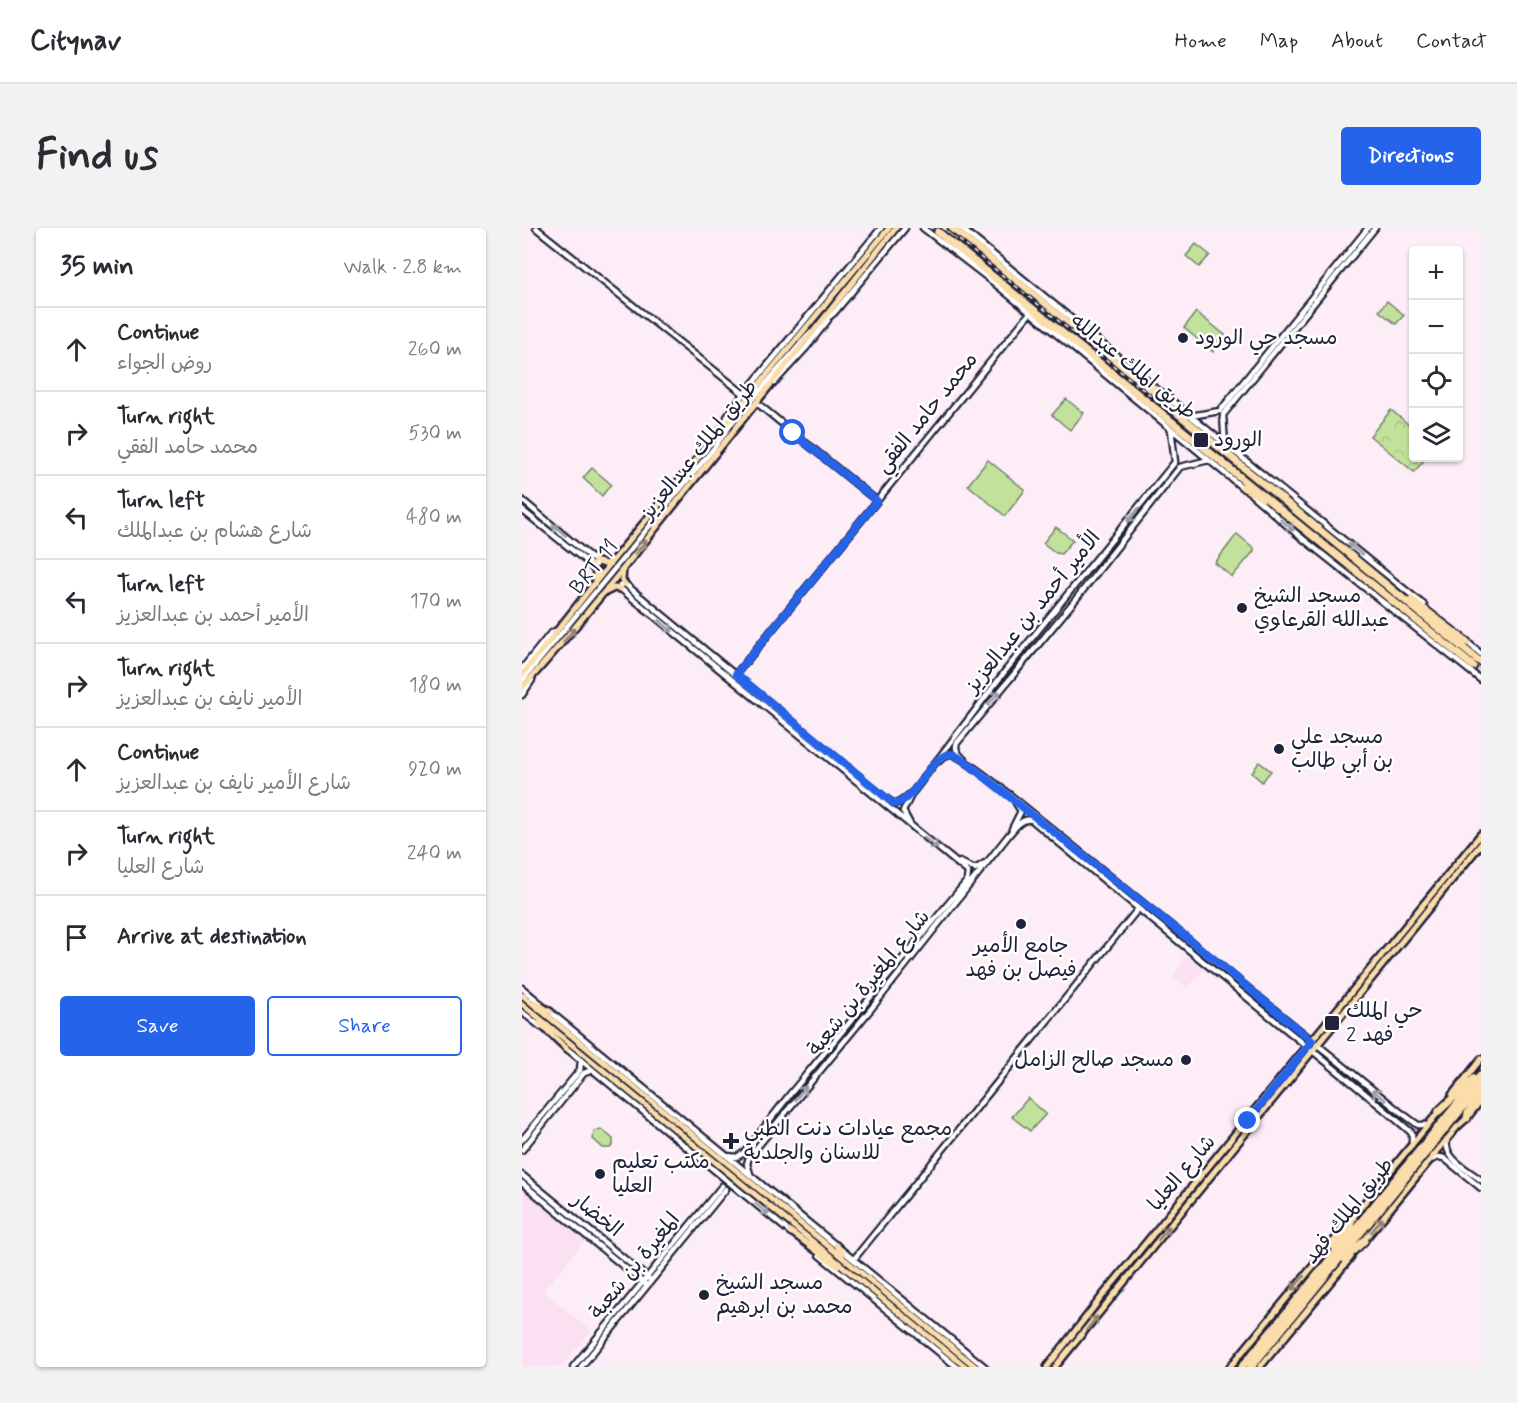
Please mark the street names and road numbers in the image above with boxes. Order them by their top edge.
street label: طريق الملك عبدالله [1064,307,1202,427]
street label: محمد حامد الفقي [870,347,988,482]
street label: طريق الملك عبدالعزيز [632,374,764,528]
street label: الأمير أحمد بن عبدالعزيز [957,524,1107,701]
street label: BRT 11 [563,534,625,600]
street label: شارع المغيرة بن شعبة [801,904,937,1062]
street label: شارع العليا [1142,1129,1222,1217]
street label: طريق الملك فهد [1297,1152,1401,1270]
street label: الخضار [564,1185,628,1244]
street label: المغيرة بن شعبة [583,1207,687,1325]

